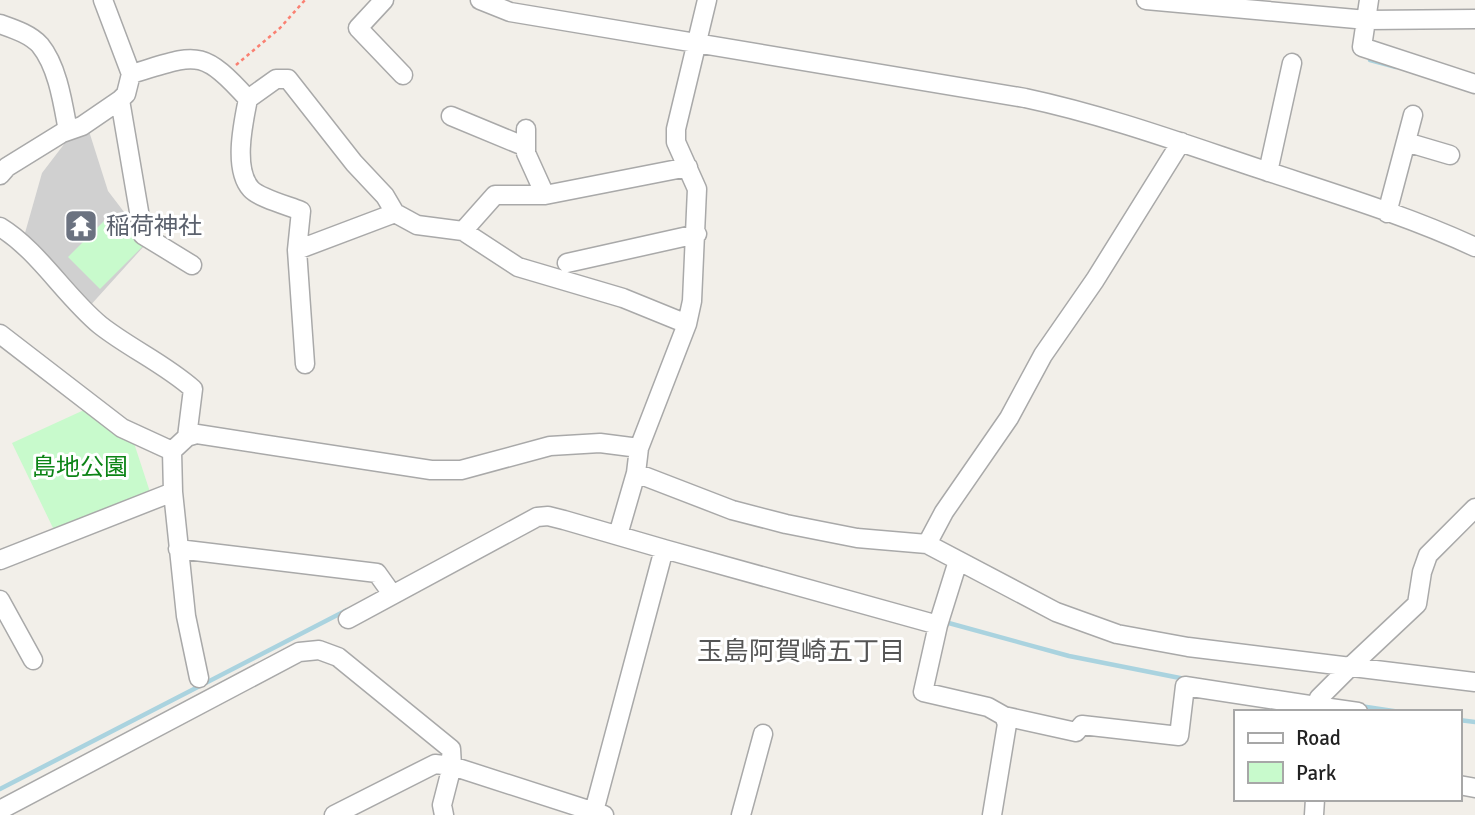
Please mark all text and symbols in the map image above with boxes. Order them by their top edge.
temple icon: 稲荷神社 [62,207,100,245]
place label: 稲荷神社 [106,211,202,241]
park label: 島地公園 [32,452,128,482]
district label: 玉島阿賀崎五丁目 [697,636,905,668]
legend [1234,710,1461,801]
text: Road [1296,725,1341,751]
text: Park [1296,760,1337,786]

